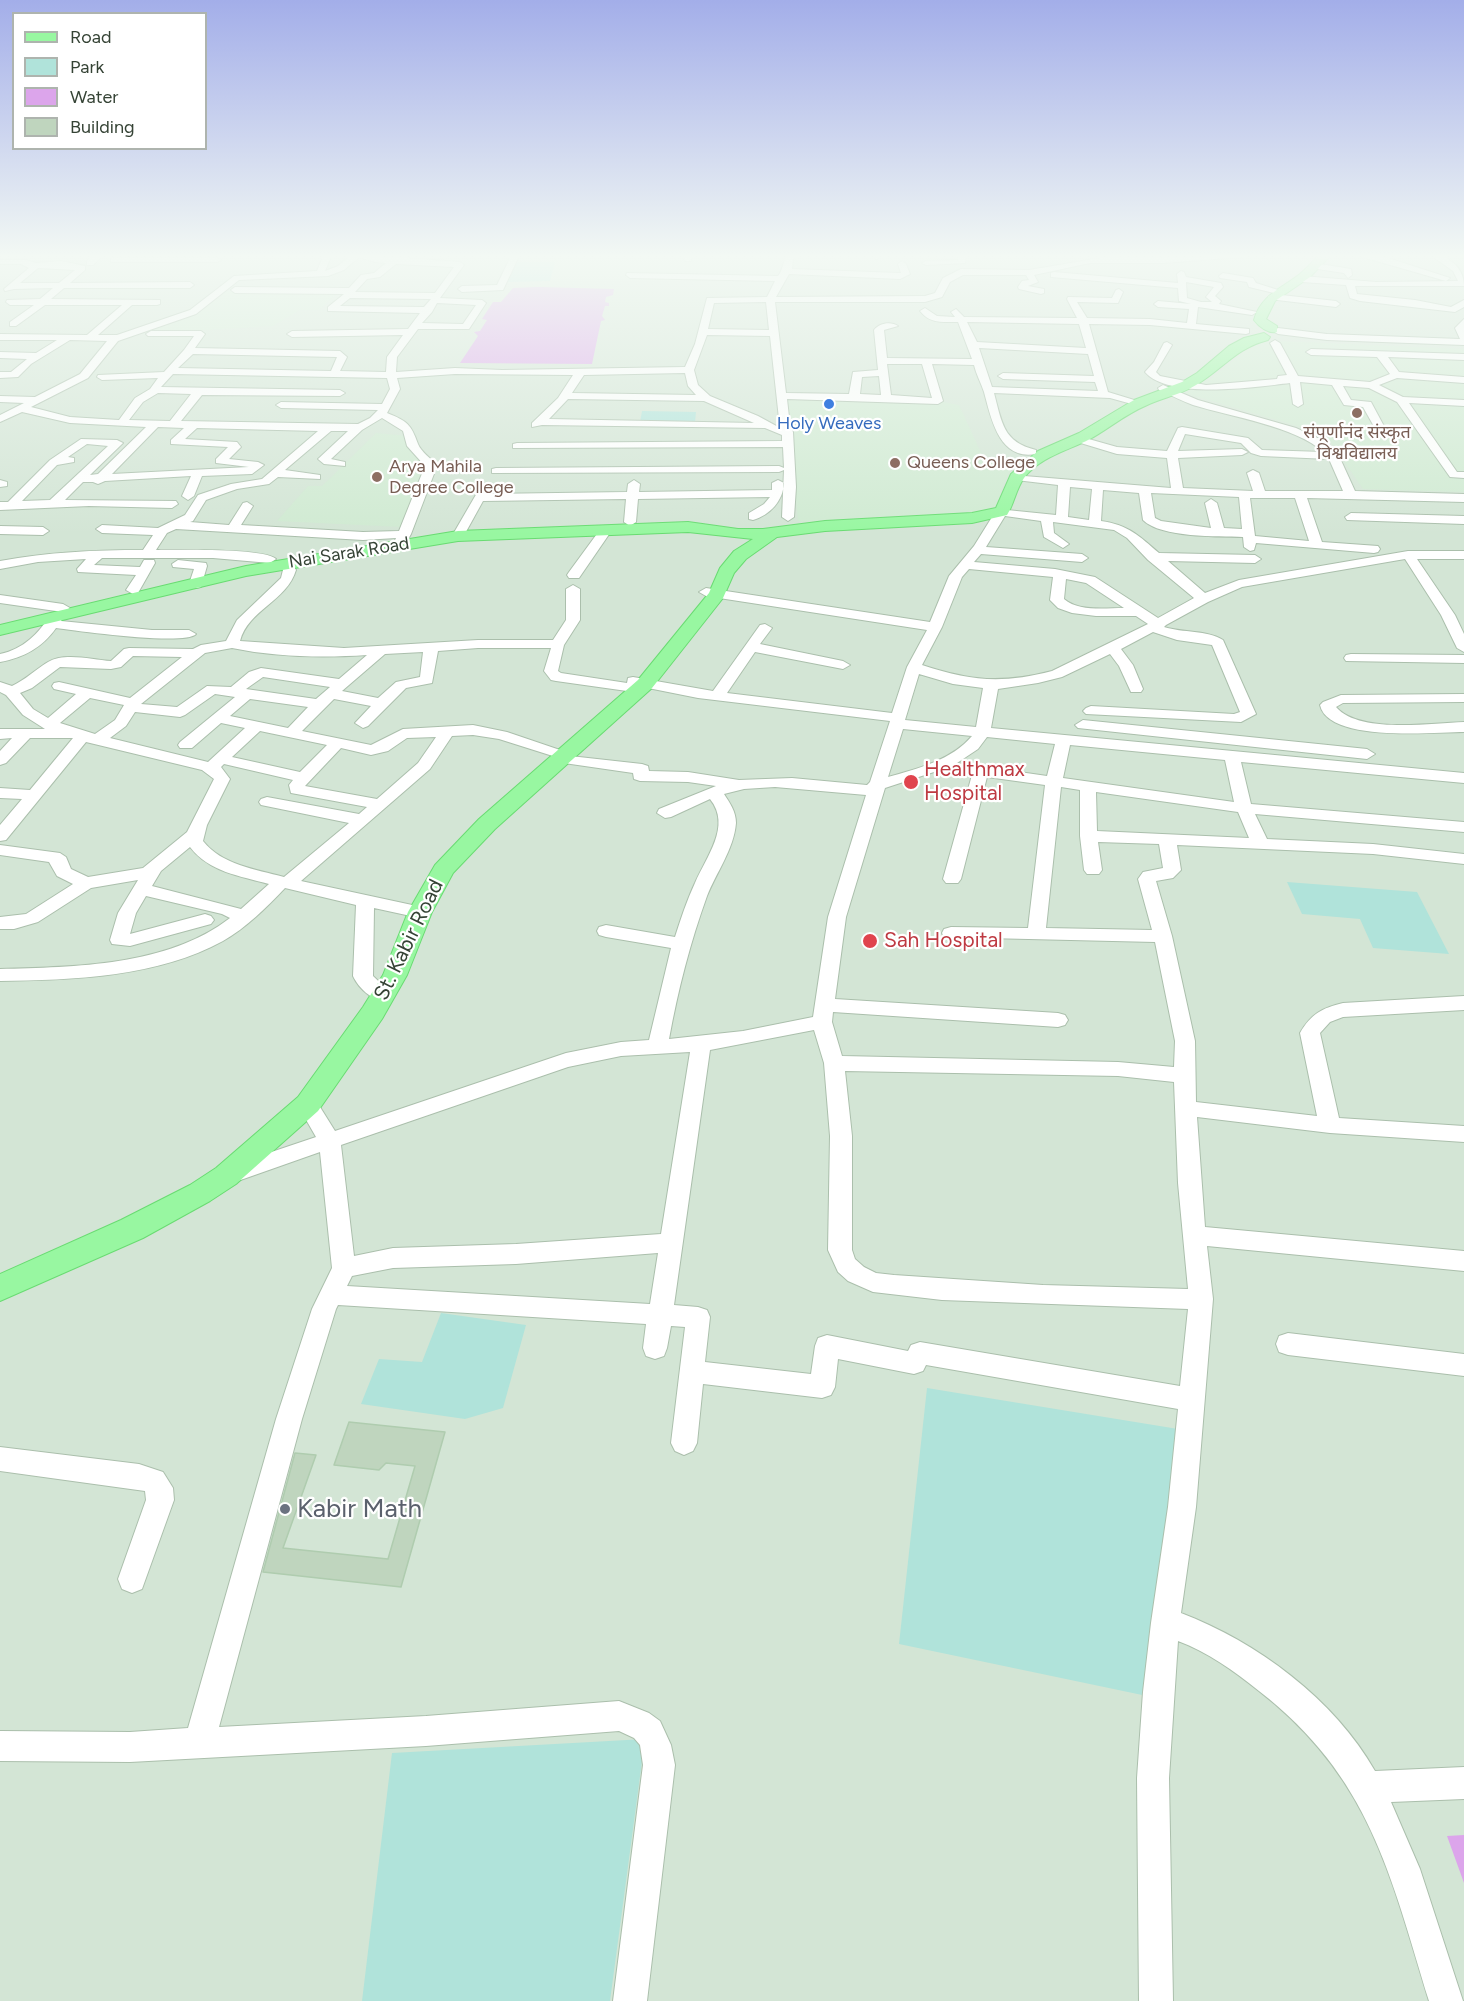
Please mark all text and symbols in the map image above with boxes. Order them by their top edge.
legend [12,12,207,150]
text: Road [70,26,111,48]
text: Park [70,56,104,78]
text: Water [70,86,118,108]
text: Building [70,116,135,138]
marker: Holy Weaves [822,397,836,411]
marker: संपूर्णानंद संस्कृत विश्वविद्यालय [1350,406,1364,420]
place label: Holy Weaves [777,413,881,435]
place label: संपूर्णानंद संस्कृत विश्वविद्यालय [1303,422,1411,464]
place label: Queens College [907,452,1035,474]
place label: Arya Mahila Degree College [389,456,514,498]
marker: Queens College [888,456,902,470]
marker: Arya Mahila Degree College [370,470,384,484]
street label: Nai Sarak Road [287,533,411,573]
place label: Healthmax Hospital [924,757,1025,807]
marker: Healthmax Hospital [902,773,920,791]
street label: St. Kabir Road [369,875,449,1005]
place label: Sah Hospital [884,928,1003,954]
marker: Sah Hospital [861,932,879,950]
place label: Kabir Math [297,1493,422,1525]
marker: Kabir Math [278,1502,292,1516]

